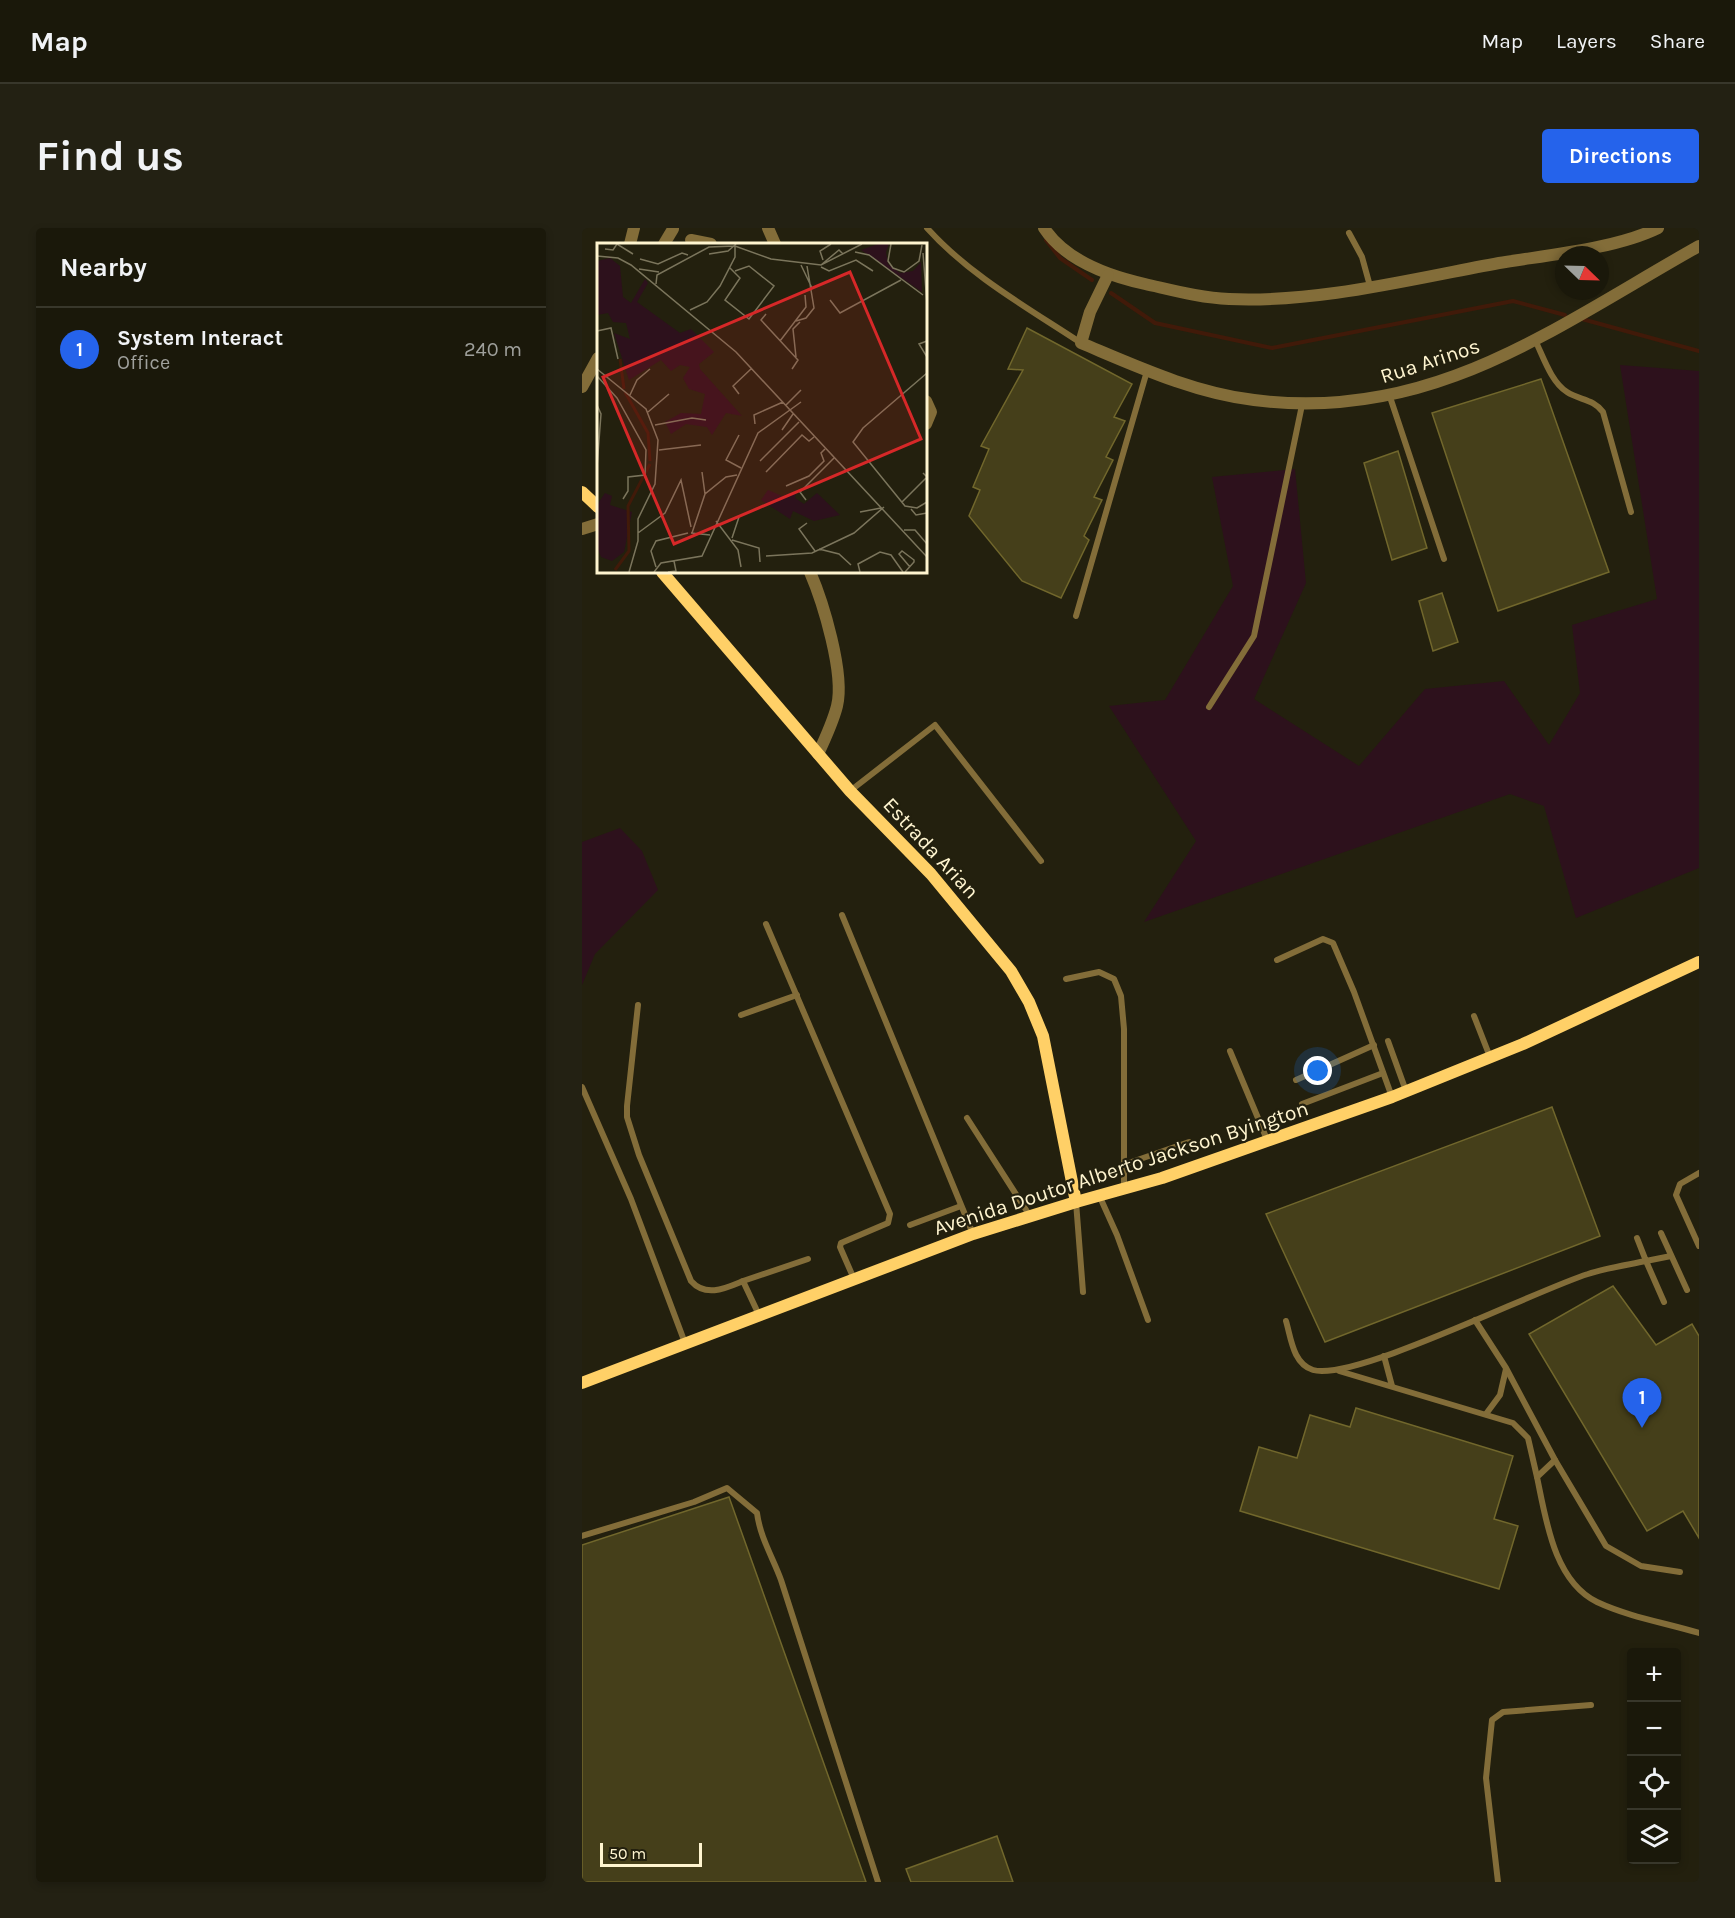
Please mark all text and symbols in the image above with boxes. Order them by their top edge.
text: Map [30,25,88,58]
text: Map [1481,29,1523,53]
text: Layers [1556,29,1617,53]
text: Share [1650,29,1705,53]
button: Directions [1542,129,1699,183]
text: Find us [36,131,184,181]
inset map [597,243,927,573]
north arrow [1555,246,1609,300]
text: Nearby [60,252,147,283]
text: System Interact [117,325,283,351]
street label: Rua Arinos [1377,334,1483,388]
text: 1 [76,338,83,361]
text: 240 m [464,338,522,361]
text: Office [117,351,170,374]
street label: Estrada Arian [878,793,984,903]
your location [1303,1056,1332,1085]
street label: Avenida Doutor Alberto Jackson Byington [931,1096,1311,1240]
pin: 1 [1622,1378,1662,1428]
map controls [1627,1648,1681,1864]
button: + [1627,1648,1681,1702]
button: − [1627,1702,1681,1756]
button: locate [1627,1756,1681,1810]
button: layers [1627,1810,1681,1864]
scale bar [600,1840,702,1868]
text: 50 m [609,1844,646,1863]

